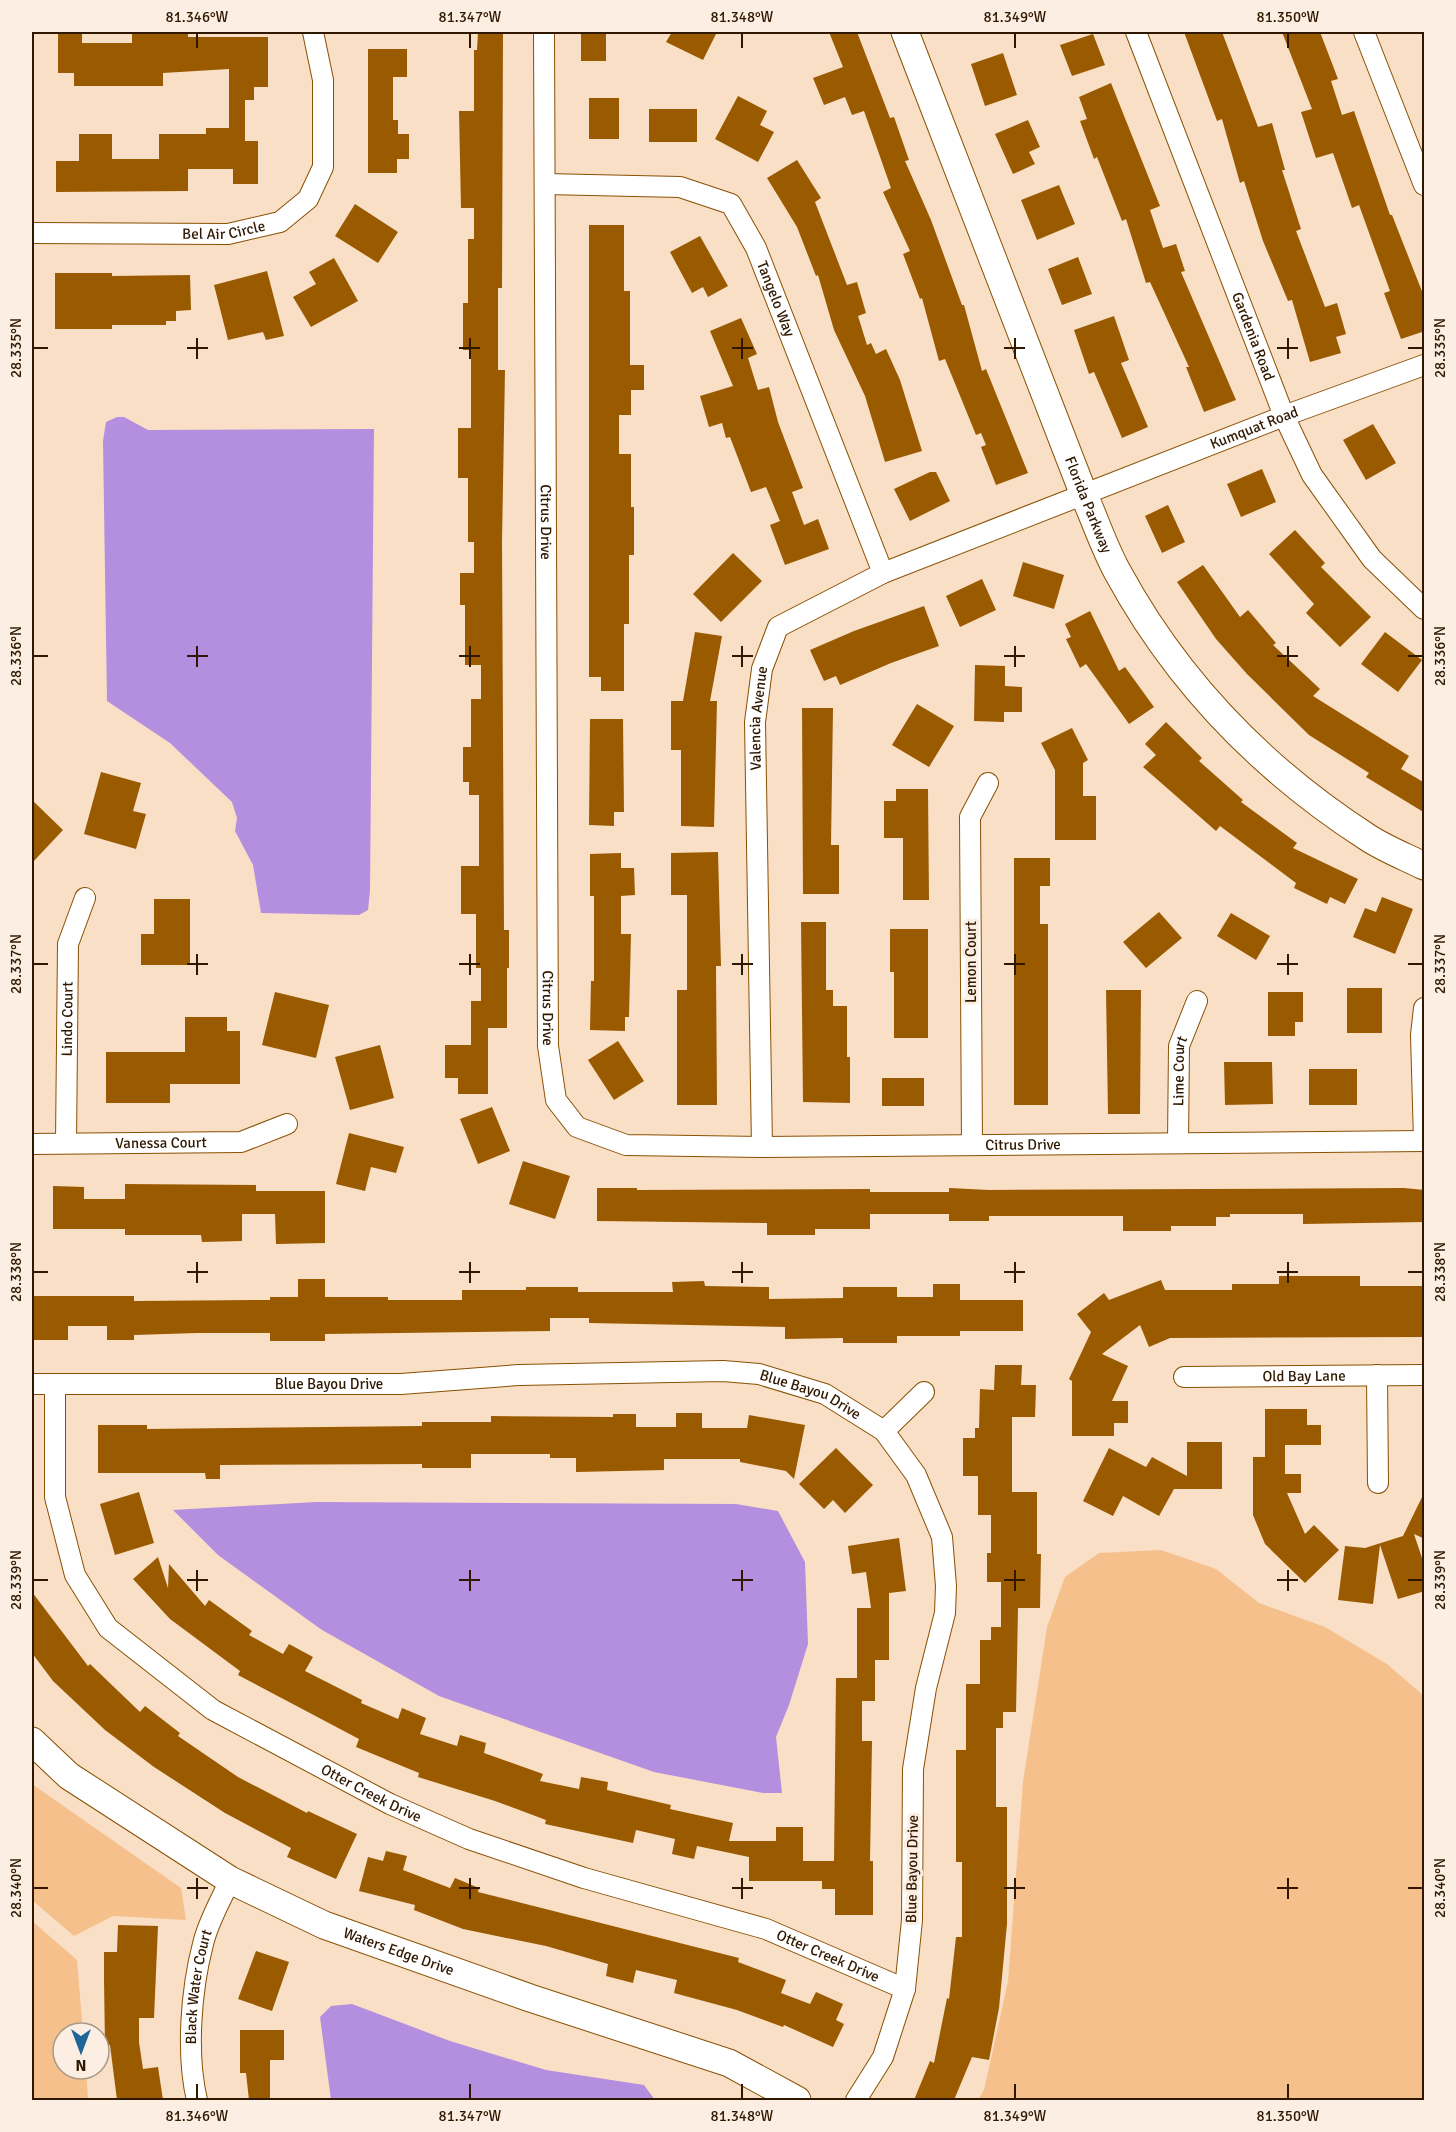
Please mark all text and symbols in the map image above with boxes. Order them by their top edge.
text: 81.346°W [166,8,229,26]
text: 81.347°W [439,8,502,26]
text: 81.348°W [711,8,774,26]
text: 81.349°W [984,8,1047,26]
text: 81.350°W [1257,8,1320,26]
street label: Bel Air Circle [182,217,267,243]
street label: Tangelo Way [753,259,799,339]
street label: Gardenia Road [1228,289,1278,383]
text: 28.335°N [7,318,25,378]
text: 28.335°N [1431,318,1449,378]
street label: Kumquat Road [1207,403,1301,453]
street label: Florida Parkway [1061,454,1116,556]
street label: Citrus Drive [537,484,555,560]
text: 28.336°N [7,626,25,686]
text: 28.336°N [1431,626,1449,686]
street label: Valencia Avenue [746,665,771,771]
street label: Lemon Court [962,921,980,1003]
text: 28.337°N [7,934,25,994]
text: 28.337°N [1431,934,1449,994]
street label: Citrus Drive [539,970,557,1046]
street label: Lindo Court [58,981,77,1057]
street label: Lime Court [1169,1033,1191,1106]
street label: Vanessa Court [115,1133,207,1152]
street label: Citrus Drive [985,1135,1061,1154]
text: 28.338°N [7,1242,25,1302]
text: 28.338°N [1431,1242,1449,1302]
street label: Blue Bayou Drive [758,1366,864,1423]
street label: Old Bay Lane [1262,1367,1346,1385]
street label: Blue Bayou Drive [275,1375,383,1393]
text: 28.339°N [7,1550,25,1610]
text: 28.339°N [1431,1550,1449,1610]
street label: Otter Creek Drive [318,1760,424,1826]
street label: Blue Bayou Drive [902,1815,922,1923]
text: 28.340°N [7,1858,25,1918]
text: 28.340°N [1431,1858,1449,1918]
street label: Waters Edge Drive [341,1924,456,1979]
street label: Otter Creek Drive [774,1926,882,1986]
street label: Black Water Court [182,1927,216,2045]
north arrow [51,2021,111,2081]
text: N [75,2055,87,2075]
text: 81.346°W [166,2107,229,2125]
text: 81.347°W [439,2107,502,2125]
text: 81.348°W [711,2107,774,2125]
text: 81.349°W [984,2107,1047,2125]
text: 81.350°W [1257,2107,1320,2125]

